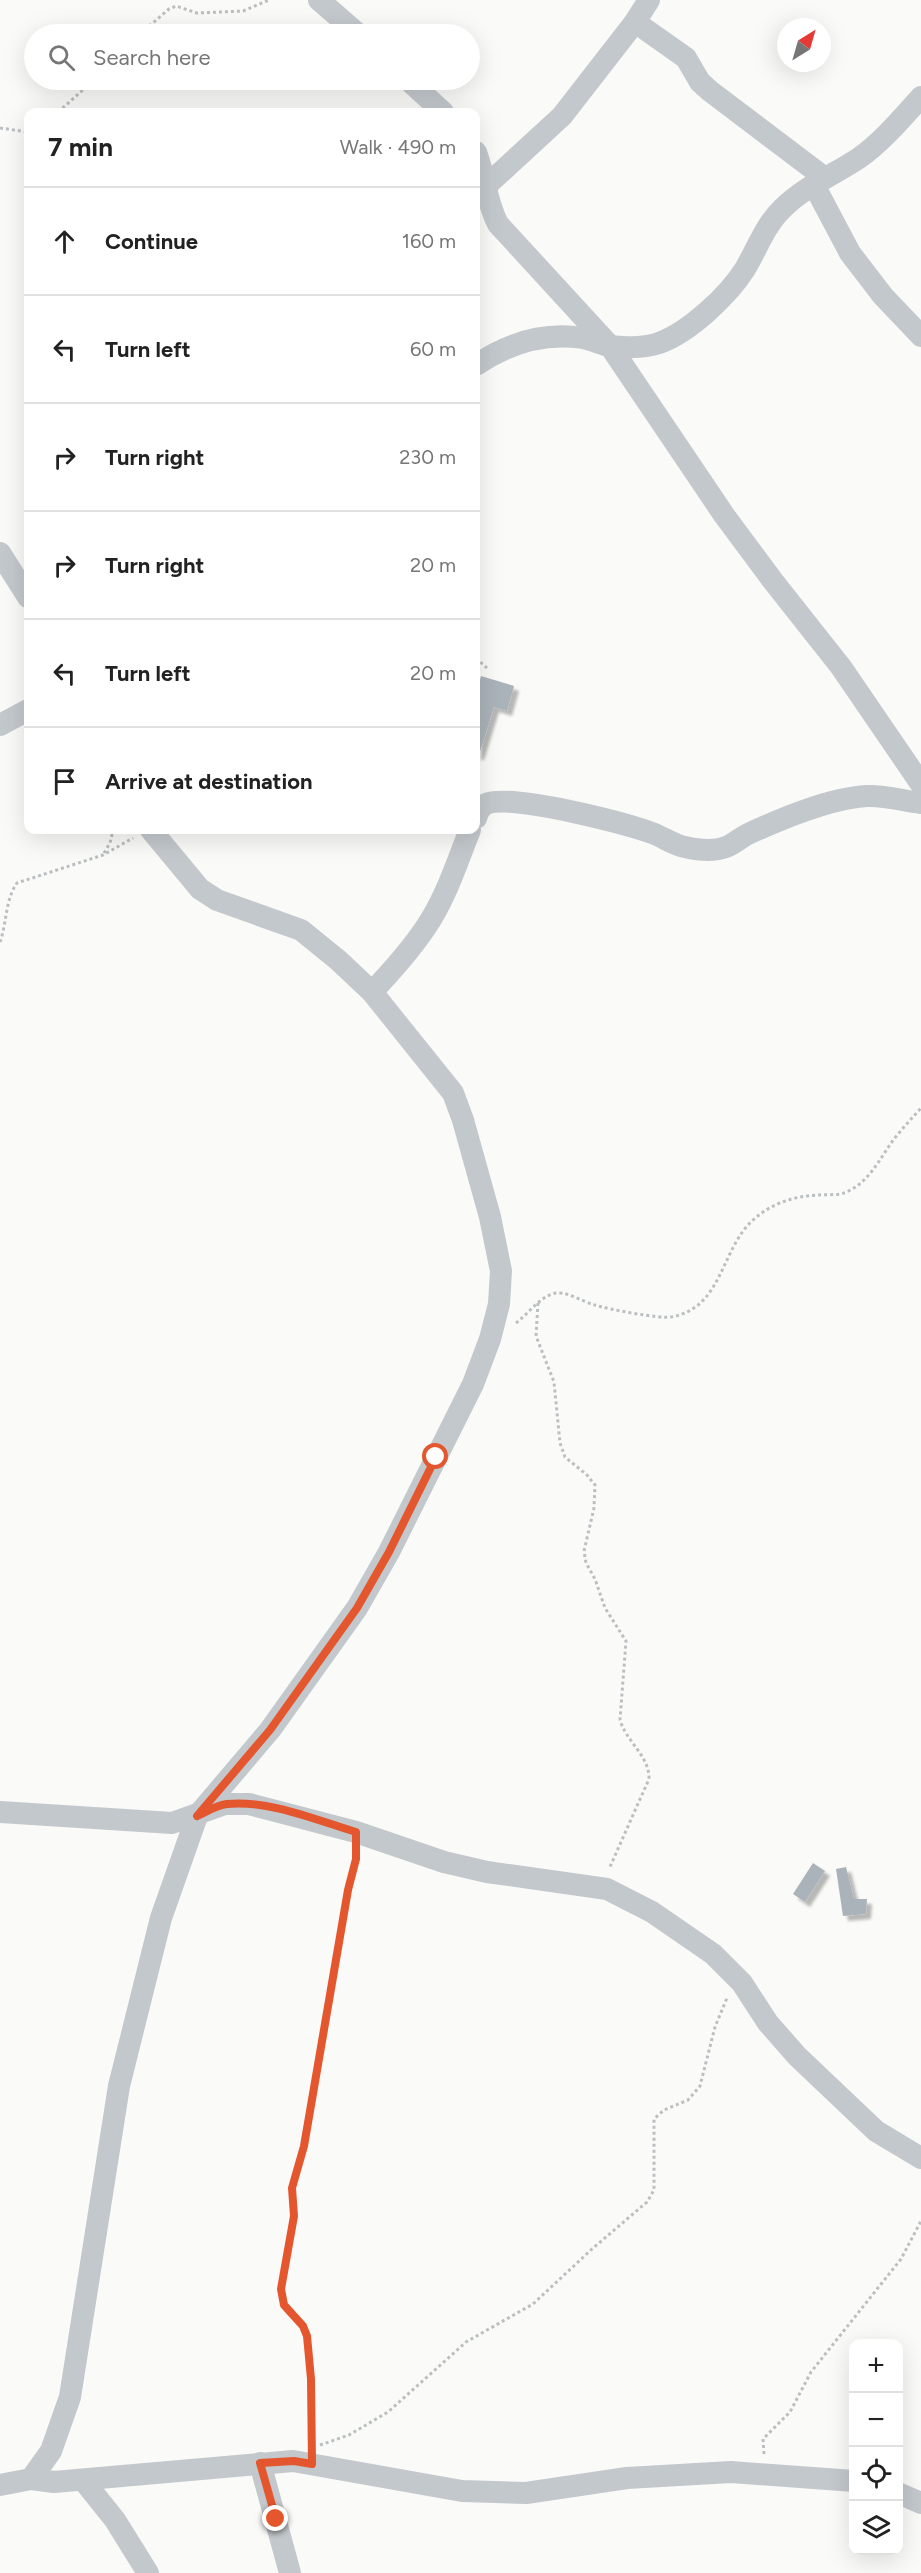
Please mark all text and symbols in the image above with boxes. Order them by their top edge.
north arrow [777,18,831,72]
search box [24,24,480,90]
icon: search [45,41,78,74]
text: Search here [93,44,211,71]
text: 7 min [48,131,113,163]
text: Walk · 490 m [340,135,456,159]
icon: ahead [48,225,81,258]
text: Continue [105,228,198,255]
text: 160 m [402,229,456,253]
icon: left [48,333,81,366]
text: Turn left [105,336,191,363]
text: 60 m [410,337,456,361]
icon: right [48,441,81,474]
text: Turn right [105,444,204,471]
text: 230 m [399,445,456,469]
icon: right [48,549,81,582]
text: Turn right [105,552,204,579]
text: 20 m [410,553,456,577]
icon: left [48,657,81,690]
text: Turn left [105,660,191,687]
text: 20 m [410,661,456,685]
icon: arrive [48,765,81,798]
text: Arrive at destination [105,768,313,795]
route start [422,1443,448,1469]
map controls [849,2339,903,2555]
button: + [849,2339,903,2393]
button: − [849,2393,903,2447]
button: locate [849,2447,903,2501]
button: layers [849,2501,903,2555]
route end [262,2505,288,2531]

